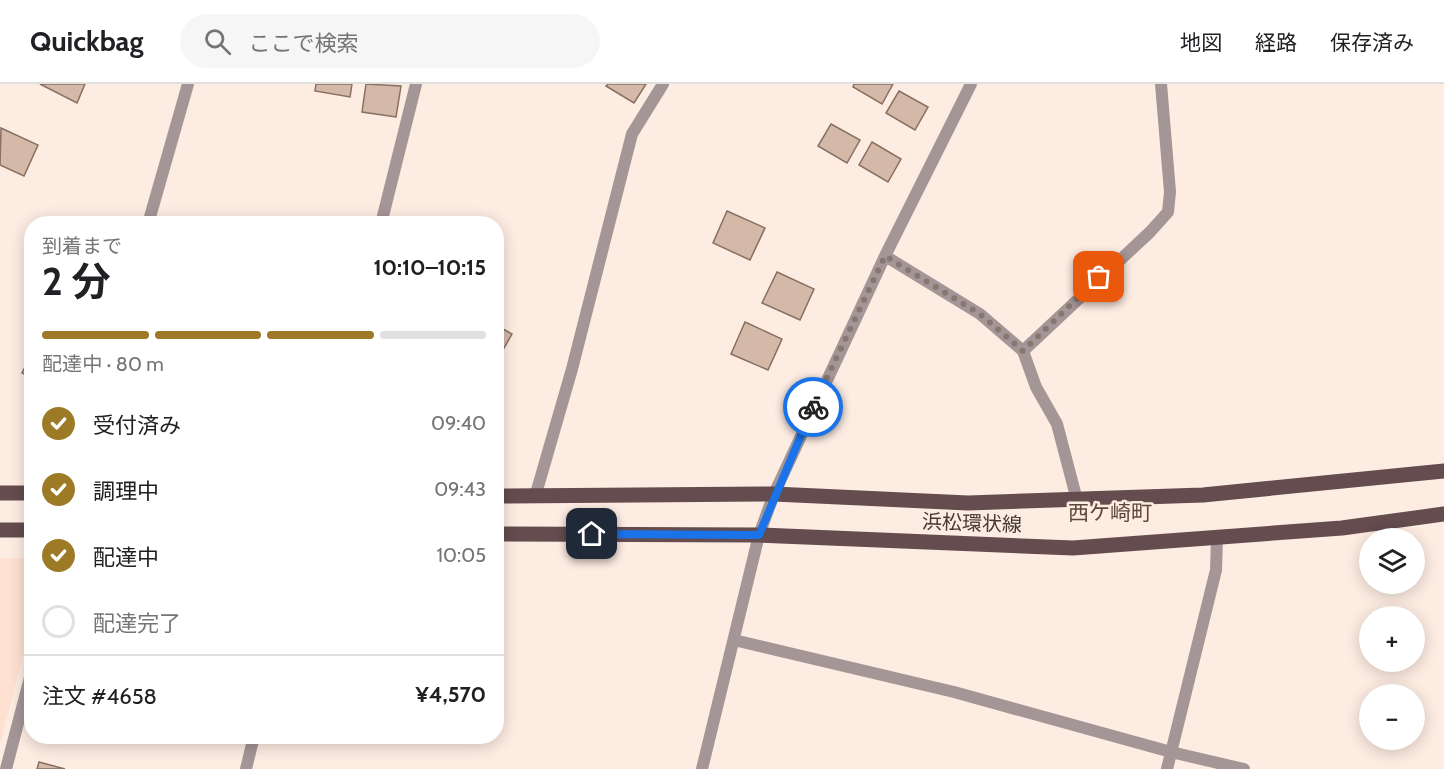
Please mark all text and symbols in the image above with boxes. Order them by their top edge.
search box [180,14,600,68]
text: Quickbag [30,24,144,58]
icon: search [201,25,234,58]
text: ここで検索 [249,30,359,57]
text: 地図 [1180,30,1222,55]
text: 経路 [1255,30,1297,55]
text: 保存済み [1330,30,1414,55]
text: 到着まで [42,234,122,258]
pin [1073,251,1124,302]
text: 10:10–10:15 [373,254,486,281]
text: 2 分 [42,257,110,305]
icon: bag [1082,260,1115,293]
text: 配達中 · 80 m [42,352,164,376]
courier [783,377,843,437]
icon: bike [797,391,830,424]
icon: check [42,407,75,440]
text: 09:40 [431,411,486,435]
text: 受付済み [93,412,181,439]
icon: check [42,473,75,506]
text: 09:43 [434,477,486,501]
text: 調理中 [93,478,159,505]
district label: 西ケ崎町 [1068,500,1152,525]
pin [566,508,617,559]
street label: 浜松環状線 [922,509,1022,537]
icon: home [575,517,608,550]
map controls [1359,528,1425,750]
button: layers [1359,528,1425,594]
icon: check [42,539,75,572]
text: 10:05 [437,543,486,567]
text: 配達中 [93,544,159,571]
button: + [1359,606,1425,672]
text: 配達完了 [93,610,181,637]
text: ¥4,570 [416,681,486,708]
text: 注文 #4658 [42,683,157,710]
button: − [1359,684,1425,750]

